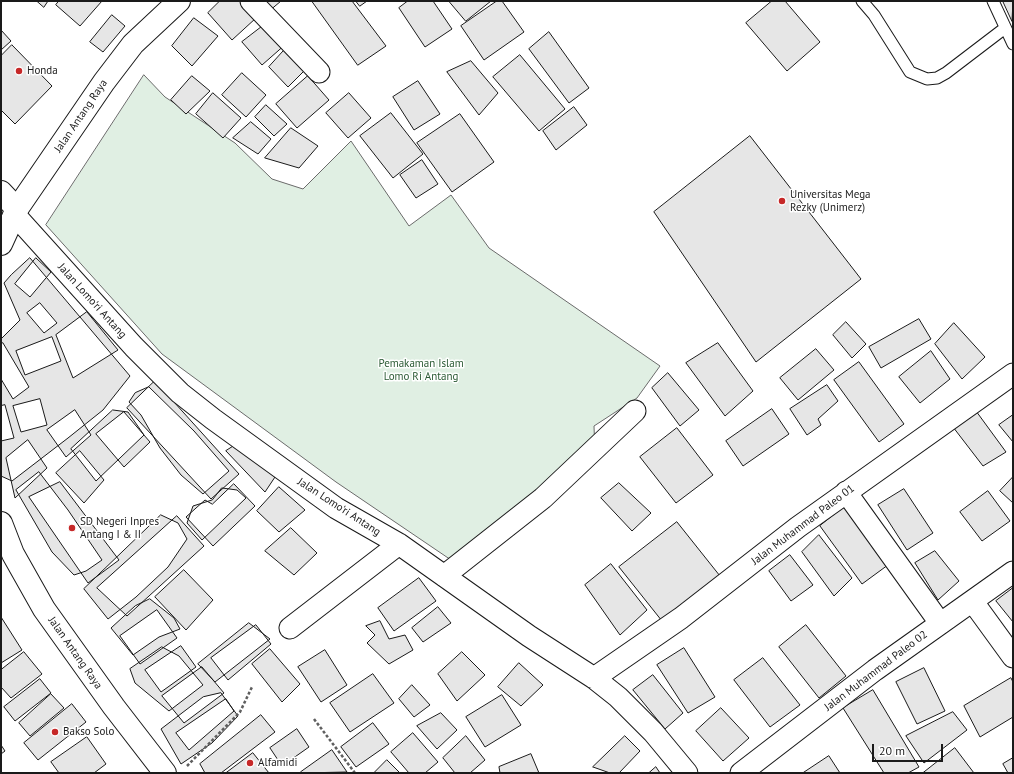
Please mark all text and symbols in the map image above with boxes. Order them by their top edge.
place label: Honda [27,64,58,78]
marker: Honda [14,66,24,76]
street label: Jalan Antang Raya [52,77,110,155]
place label: Universitas Mega Rezky (Unimerz) [790,188,871,214]
marker: Universitas Mega Rezky (Unimerz) [777,196,787,206]
street label: Jalan Lomo'ri Antang [55,261,129,341]
park label: Pemakaman Islam Lomo Ri Antang [378,357,464,383]
street label: Jalan Lomo'ri Antang [295,475,383,539]
street label: Jalan Muhammad Paleo 01 [749,482,857,568]
place label: SD Negeri Inpres Antang I & II [80,515,159,541]
marker: SD Negeri Inpres Antang I & II [67,523,77,533]
street label: Jalan Antang Raya [45,614,105,692]
street label: Jalan Muhammad Paleo 02 [822,628,930,714]
place label: Bakso Solo [63,725,114,739]
marker: Bakso Solo [50,727,60,737]
scale bar [874,736,945,762]
text: 20 m [879,743,905,758]
place label: Alfamidi [258,756,297,770]
marker: Alfamidi [245,758,255,768]

